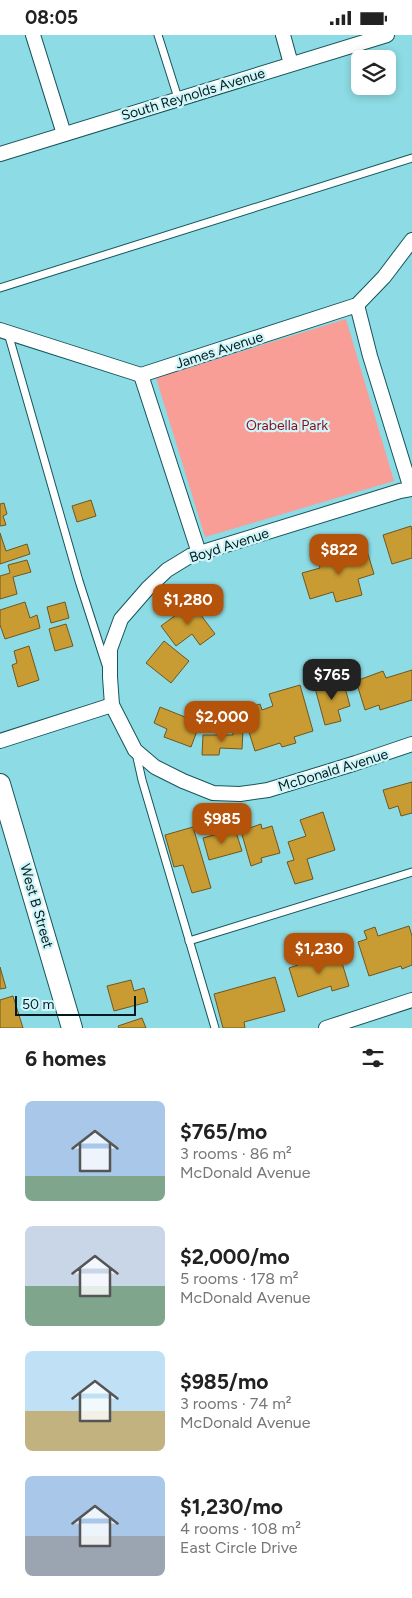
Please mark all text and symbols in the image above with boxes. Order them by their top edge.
text: 08:05 [25,6,78,29]
map controls [351,50,396,95]
button: layers [351,50,396,95]
street label: South Reynolds Avenue [119,64,267,124]
street label: James Avenue [173,328,266,373]
park label: Orabella Park [246,417,328,434]
street label: Boyd Avenue [187,525,271,566]
pin: $822 [309,533,369,576]
text: $822 [320,540,358,559]
pin: $1,280 [147,583,229,626]
text: $1,280 [163,590,213,609]
pin: $765 [302,659,362,701]
text: $765 [314,665,350,684]
pin: $2,000 [181,701,263,743]
text: $2,000 [195,707,249,726]
street label: McDonald Avenue [276,746,391,795]
pin: $985 [192,803,252,845]
text: $985 [203,809,241,828]
street label: West B Street [16,862,57,950]
pin: $1,230 [278,933,360,975]
text: $1,230 [295,939,343,958]
scale bar [15,993,136,1016]
text: 50 m [22,996,54,1013]
icon: filters [359,1044,387,1072]
text: 6 homes [25,1046,106,1071]
text: $765/mo [180,1119,267,1144]
icon: home [65,1121,125,1181]
text: 3 rooms · 86 m² [180,1144,292,1163]
text: McDonald Avenue [180,1163,311,1182]
text: $2,000/mo [180,1244,290,1269]
icon: home [65,1246,125,1306]
text: 5 rooms · 178 m² [180,1269,299,1288]
text: McDonald Avenue [180,1288,311,1307]
text: $985/mo [180,1369,268,1394]
icon: home [65,1371,125,1431]
text: 3 rooms · 74 m² [180,1394,292,1413]
text: McDonald Avenue [180,1413,311,1432]
text: $1,230/mo [180,1494,283,1519]
icon: home [65,1496,125,1556]
text: 4 rooms · 108 m² [180,1519,301,1538]
text: East Circle Drive [180,1538,298,1557]

